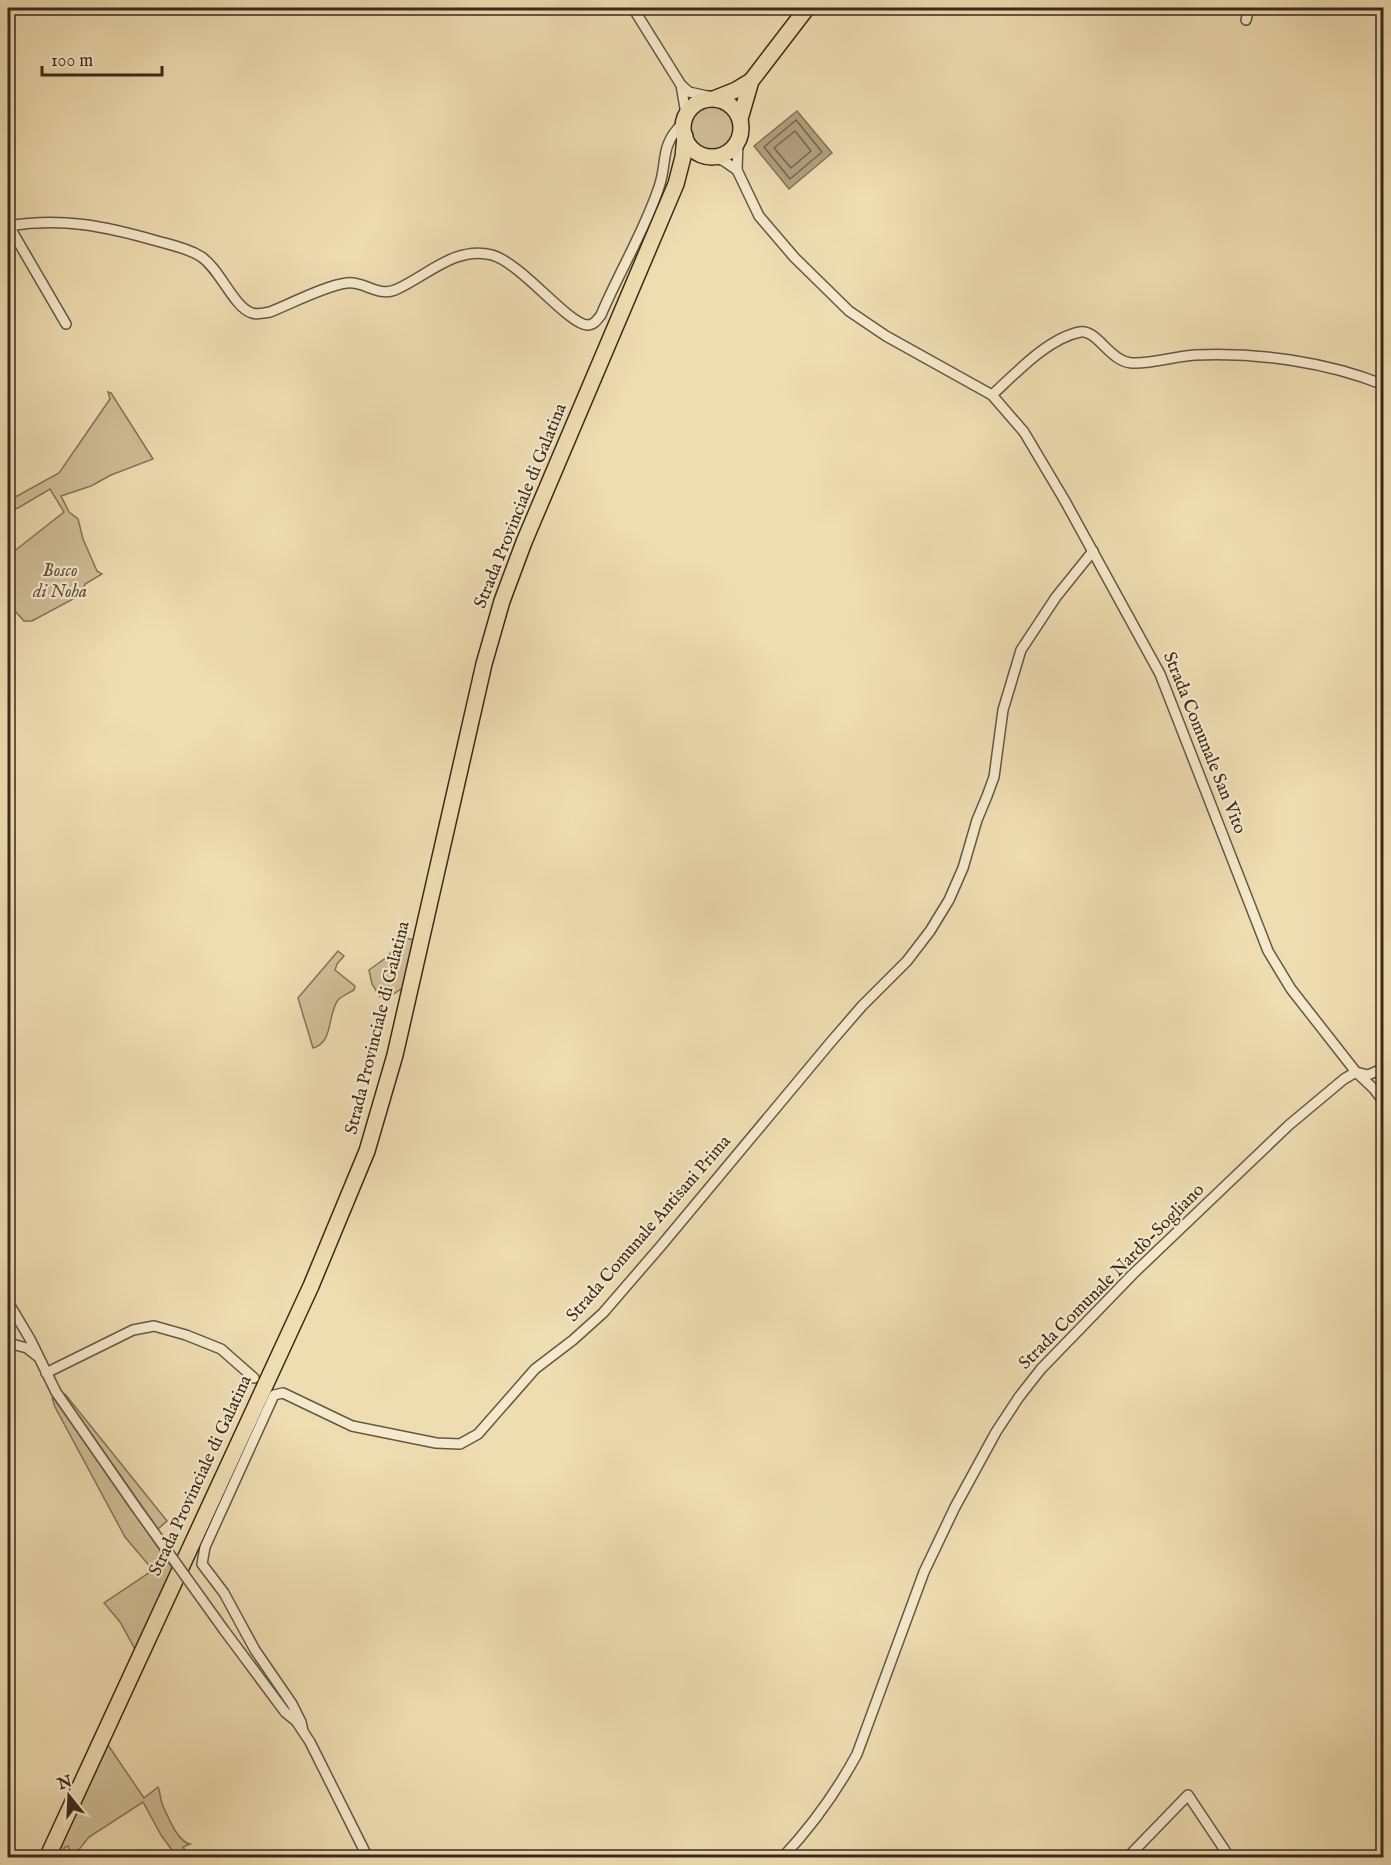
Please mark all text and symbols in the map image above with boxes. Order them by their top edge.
scale bar [42,39,162,77]
text: 100 m [51,50,93,73]
street label: Strada Provinciale di Galatina [469,400,573,612]
park label: Bosco di Noha [32,560,87,604]
street label: Strada Comunale San Vito [1157,649,1251,838]
street label: Strada Provinciale di Galatina [340,919,416,1137]
street label: Strada Comunale Antisani Prima [562,1131,736,1327]
street label: Strada Comunale Nardò-Sogliano [1014,1179,1210,1375]
street label: Strada Provinciale di Galatina [144,1372,258,1580]
north arrow [39,1766,99,1826]
text: N [54,1772,75,1796]

